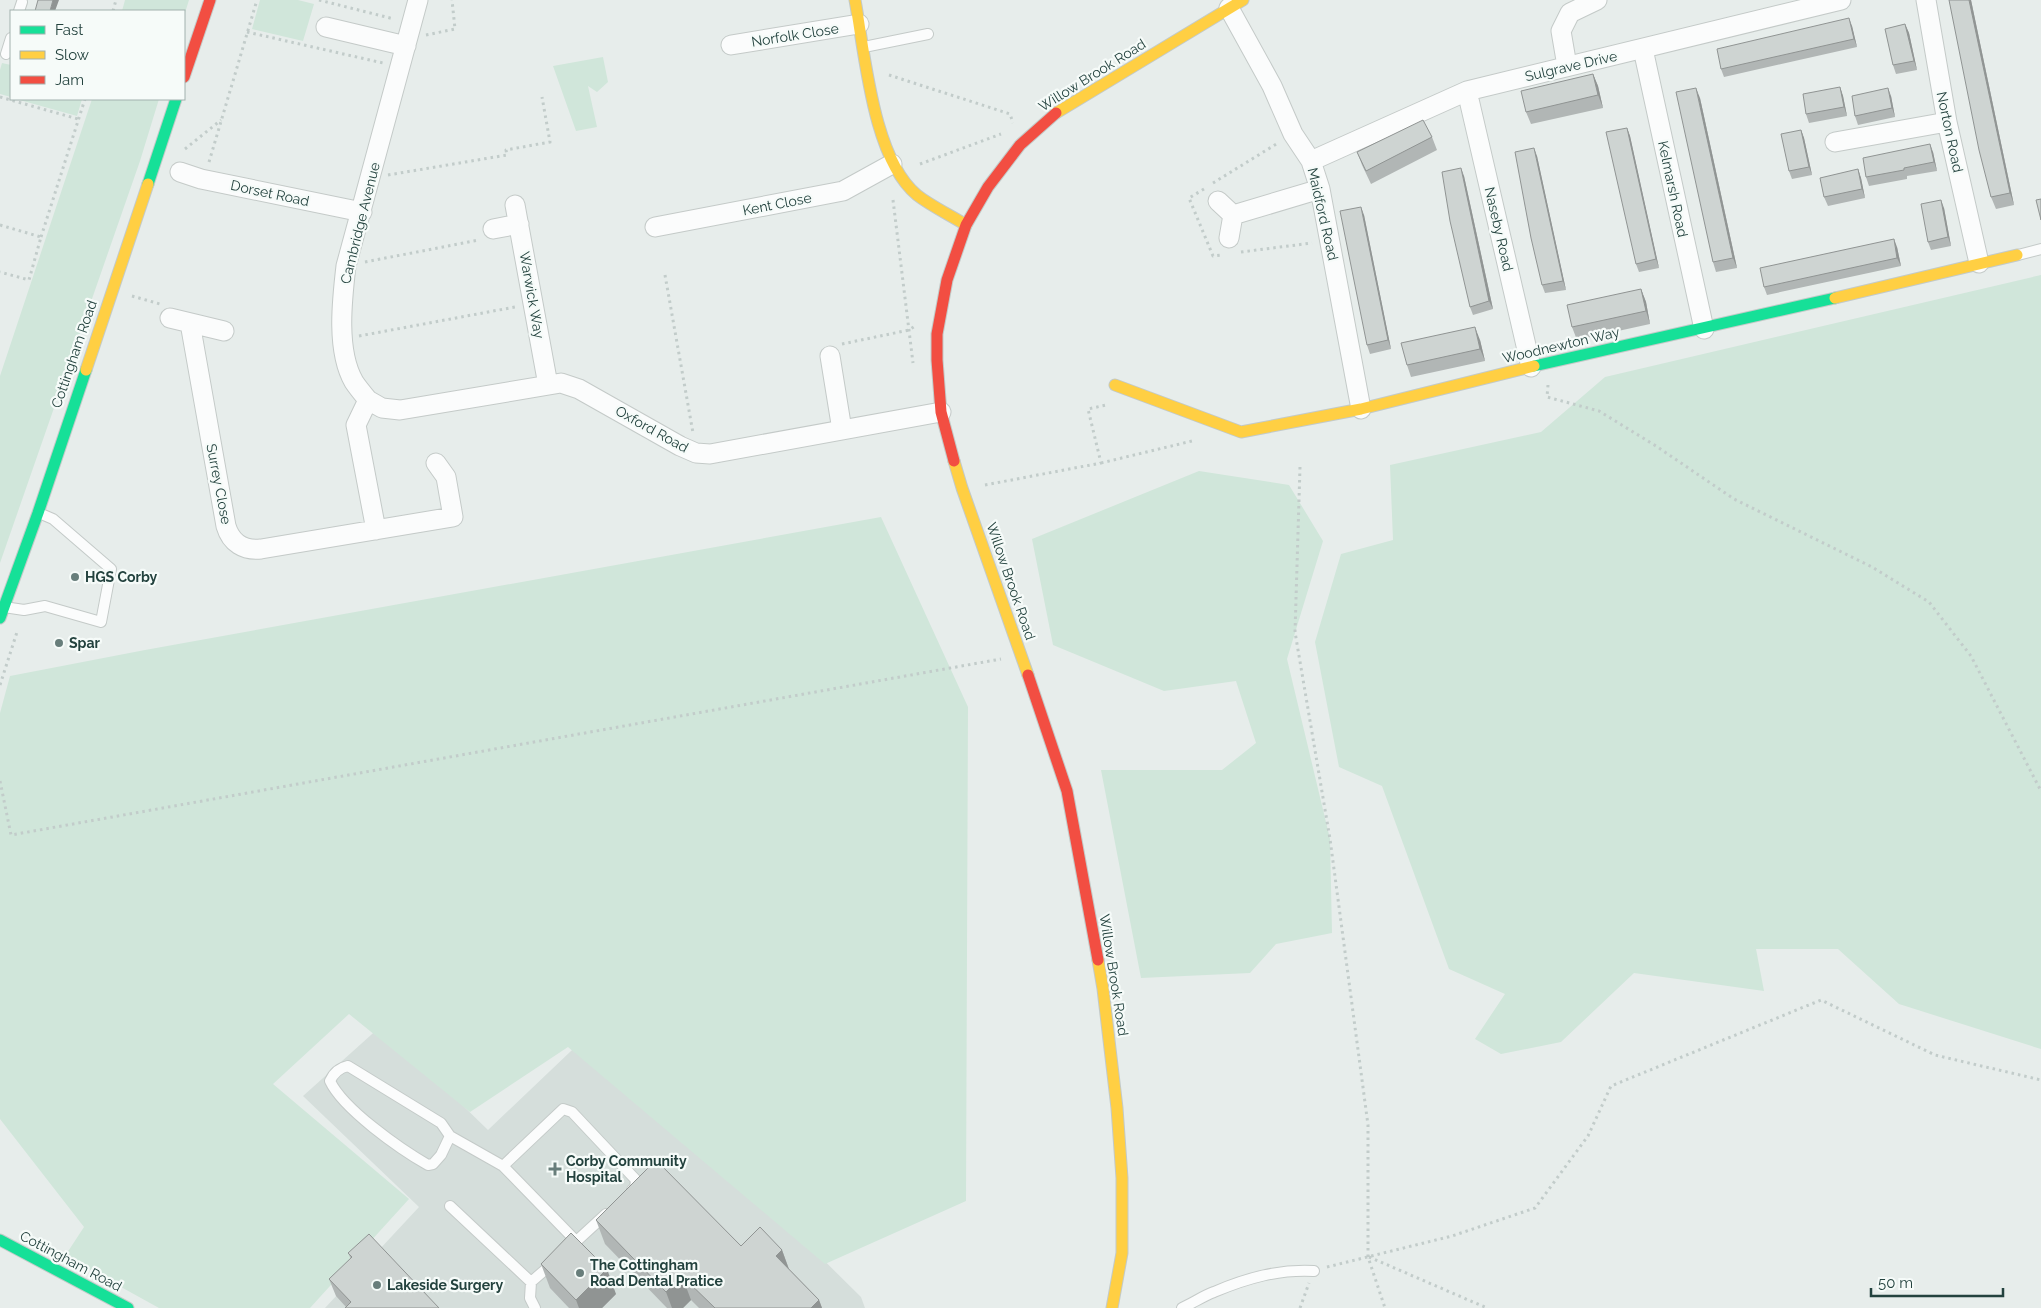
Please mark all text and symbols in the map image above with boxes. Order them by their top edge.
legend [10,10,185,100]
street label: Norfolk Close [750,20,840,50]
text: Fast [55,21,83,39]
street label: Willow Brook Road [1036,36,1148,114]
text: Slow [55,46,89,64]
street label: Sulgrave Drive [1523,48,1619,84]
text: Jam [55,71,84,89]
street label: Norton Road [1934,90,1966,174]
street label: Kelmarsh Road [1655,139,1691,239]
street label: Cambridge Avenue [337,161,383,285]
street label: Maidford Road [1305,166,1341,262]
street label: Dorset Road [229,177,311,209]
street label: Naseby Road [1482,185,1516,273]
street label: Kent Close [741,189,813,219]
street label: Warwick Way [516,250,548,340]
street label: Cottingham Road [48,298,100,410]
street label: Woodnewton Way [1501,324,1622,366]
street label: Oxford Road [613,402,691,456]
street label: Surrey Close [203,442,235,526]
street label: Willow Brook Road [983,520,1039,642]
place label: HGS Corby [85,569,158,585]
marker: HGS Corby [69,571,81,583]
place label: Spar [69,635,100,651]
marker: Spar [53,637,65,649]
street label: Willow Brook Road [1096,913,1132,1037]
place label: Corby Community Hospital [566,1153,687,1185]
marker: Corby Community Hospital [548,1162,562,1176]
street label: Cottingham Road [17,1227,125,1295]
place label: The Cottingham Road Dental Pratice [590,1257,723,1289]
scale bar [1871,1266,2004,1298]
marker: The Cottingham Road Dental Pratice [574,1267,586,1279]
text: 50 m [1878,1274,1913,1292]
place label: Lakeside Surgery [387,1277,504,1293]
marker: Lakeside Surgery [371,1279,383,1291]

